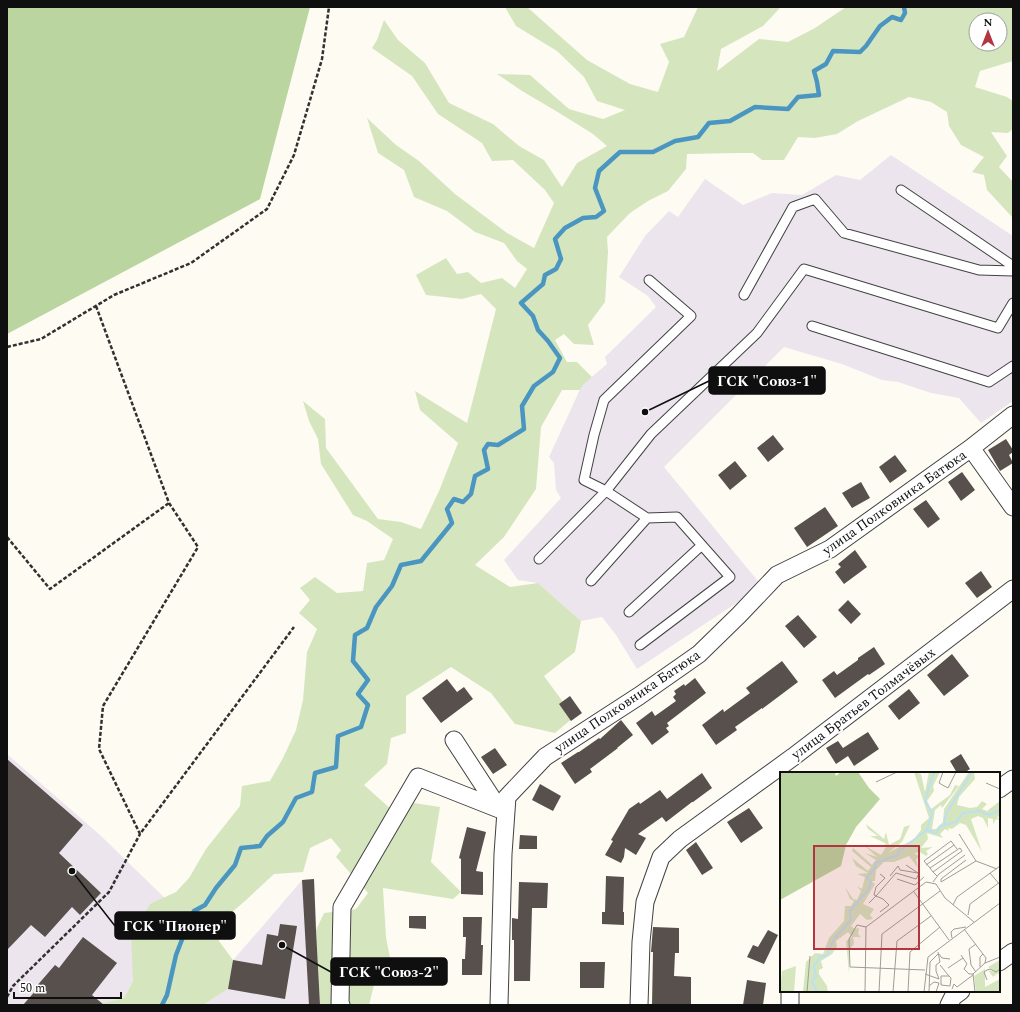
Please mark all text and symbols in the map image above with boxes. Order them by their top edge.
north arrow [968,12,1008,52]
text: N [984,14,993,31]
callout: ГСК "Союз-1" [709,367,825,394]
text: ГСК "Союз-1" [717,370,817,393]
street label: улица Полковника Батюка [817,444,971,561]
street label: улица Братьев Толмачёвых [786,642,940,765]
street label: улица Полковника Батюка [549,645,705,759]
inset map [780,772,1000,992]
callout: ГСК "Пионер" [115,912,235,939]
text: ГСК "Пионер" [123,915,227,938]
callout: ГСК "Союз-2" [331,958,447,985]
text: ГСК "Союз-2" [339,961,439,984]
scale bar [14,974,121,1000]
text: 50 m [20,979,45,998]

